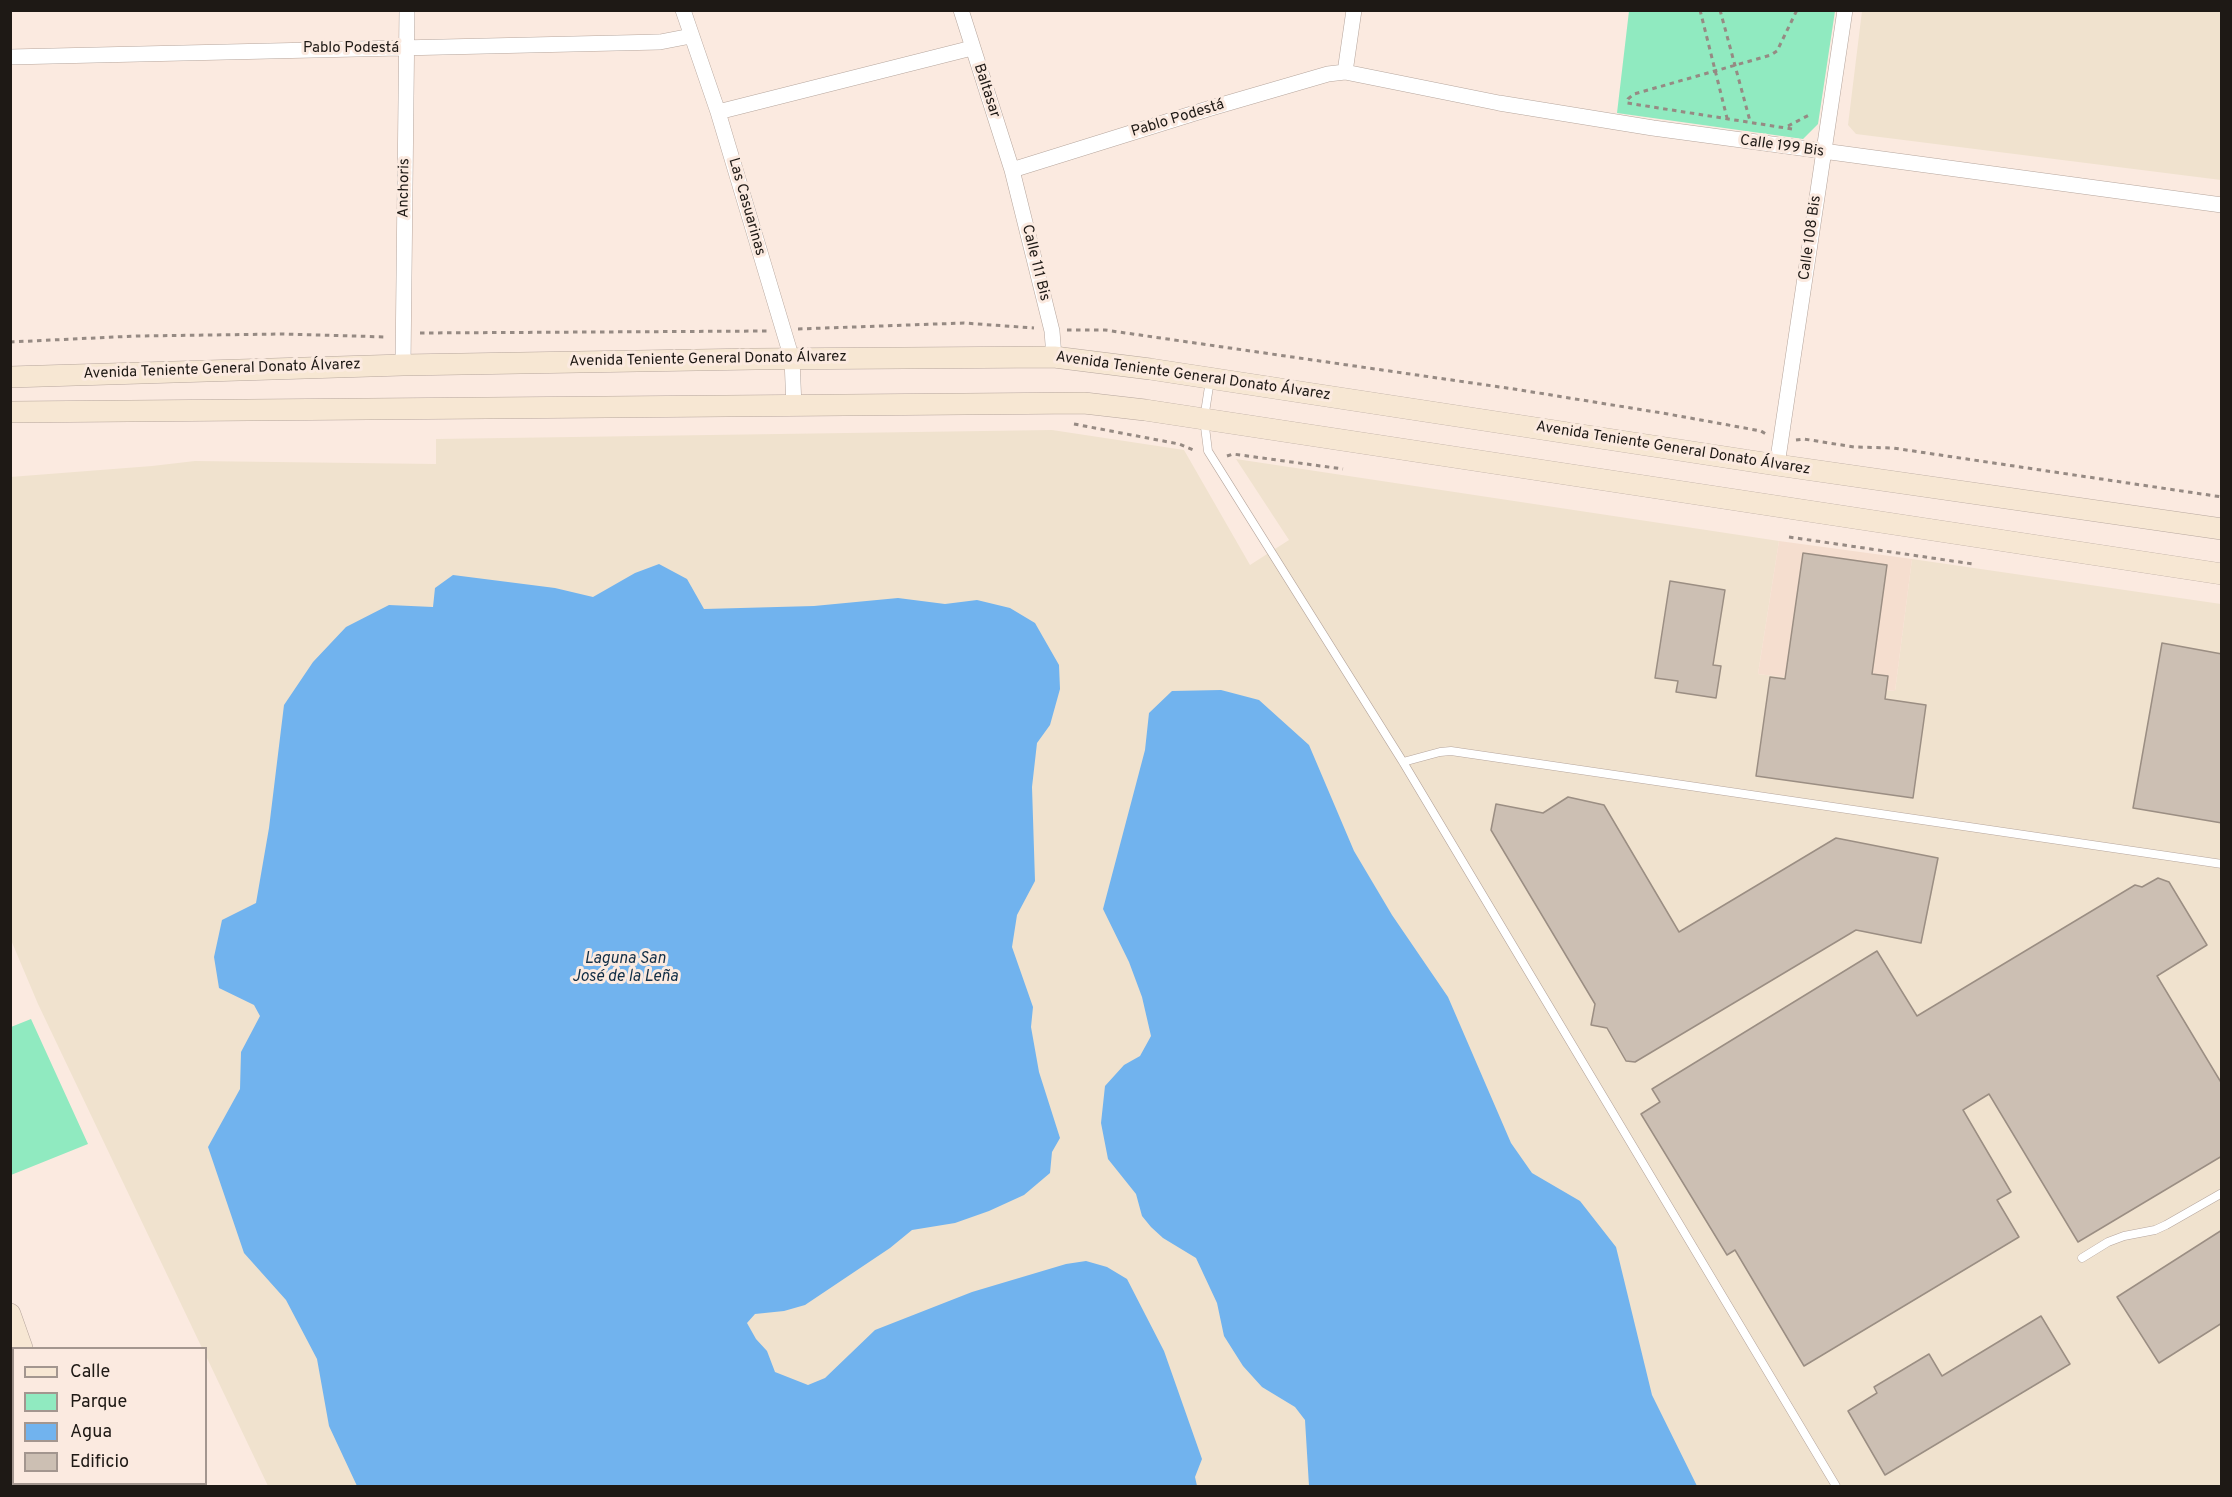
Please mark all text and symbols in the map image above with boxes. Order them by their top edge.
street label: Pablo Podestá [303,40,399,58]
street label: Baltasar [969,62,1003,120]
street label: Pablo Podestá [1129,96,1227,142]
street label: Calle 199 Bis [1739,132,1825,162]
street label: Las Casuarinas [723,156,769,258]
street label: Anchoris [395,158,415,218]
street label: Calle 108 Bis [1796,194,1826,282]
street label: Calle 111 Bis [1017,223,1053,303]
street label: Avenida Teniente General Donato Álvarez [569,349,847,371]
street label: Avenida Teniente General Donato Álvarez [1054,349,1332,405]
street label: Avenida Teniente General Donato Álvarez [83,356,361,384]
street label: Avenida Teniente General Donato Álvarez [1534,418,1812,480]
water label: Laguna San José de la Leña [572,950,678,988]
legend [12,1347,207,1485]
text: Calle [70,1361,110,1384]
text: Parque [70,1391,127,1414]
text: Agua [70,1421,112,1444]
text: Edificio [70,1451,129,1474]

